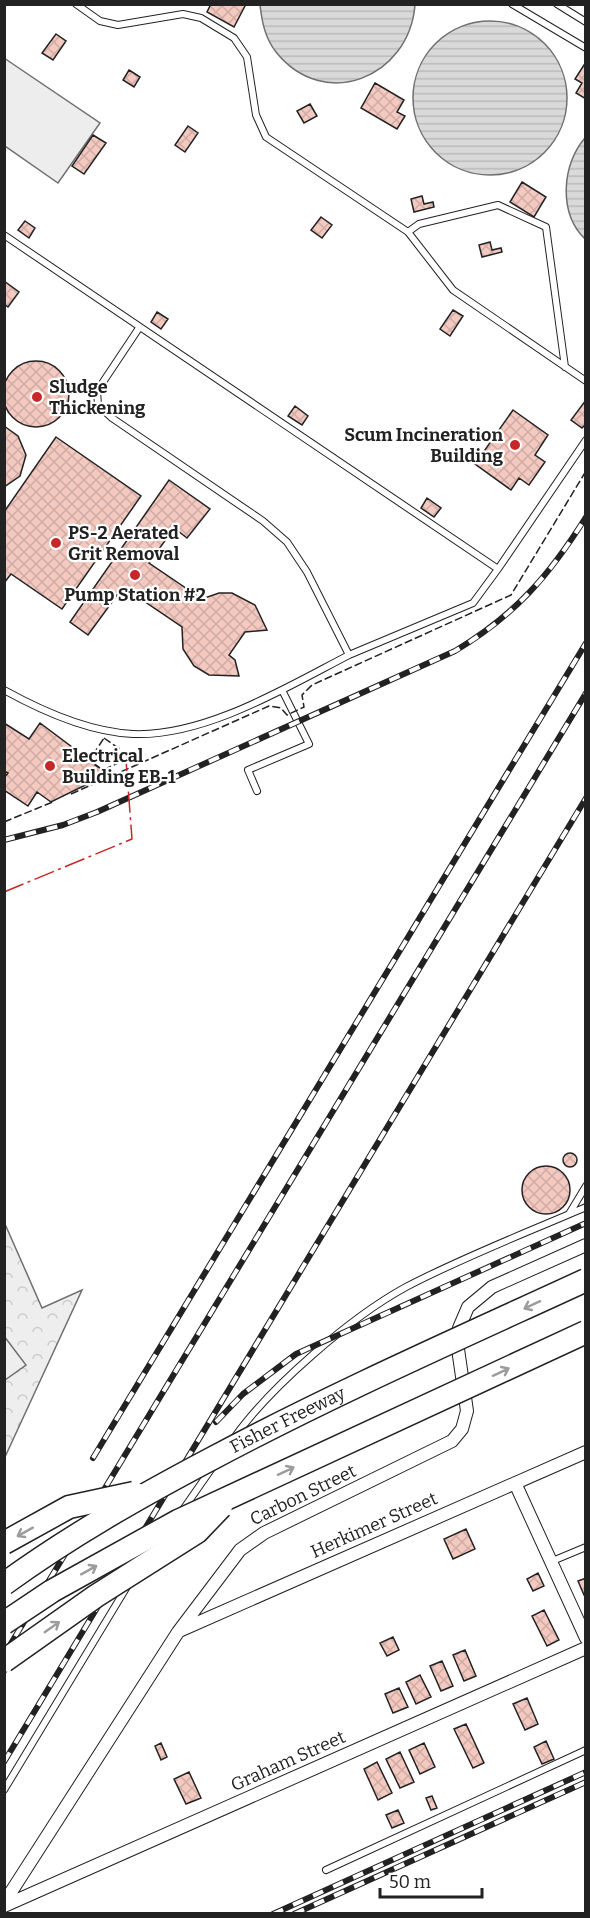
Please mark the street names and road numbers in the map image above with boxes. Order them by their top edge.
street label: Fisher Freeway [226,1382,349,1458]
street label: Carbon Street [246,1460,360,1530]
street label: Herkimer Street [307,1487,441,1563]
street label: Graham Street [227,1726,349,1796]

